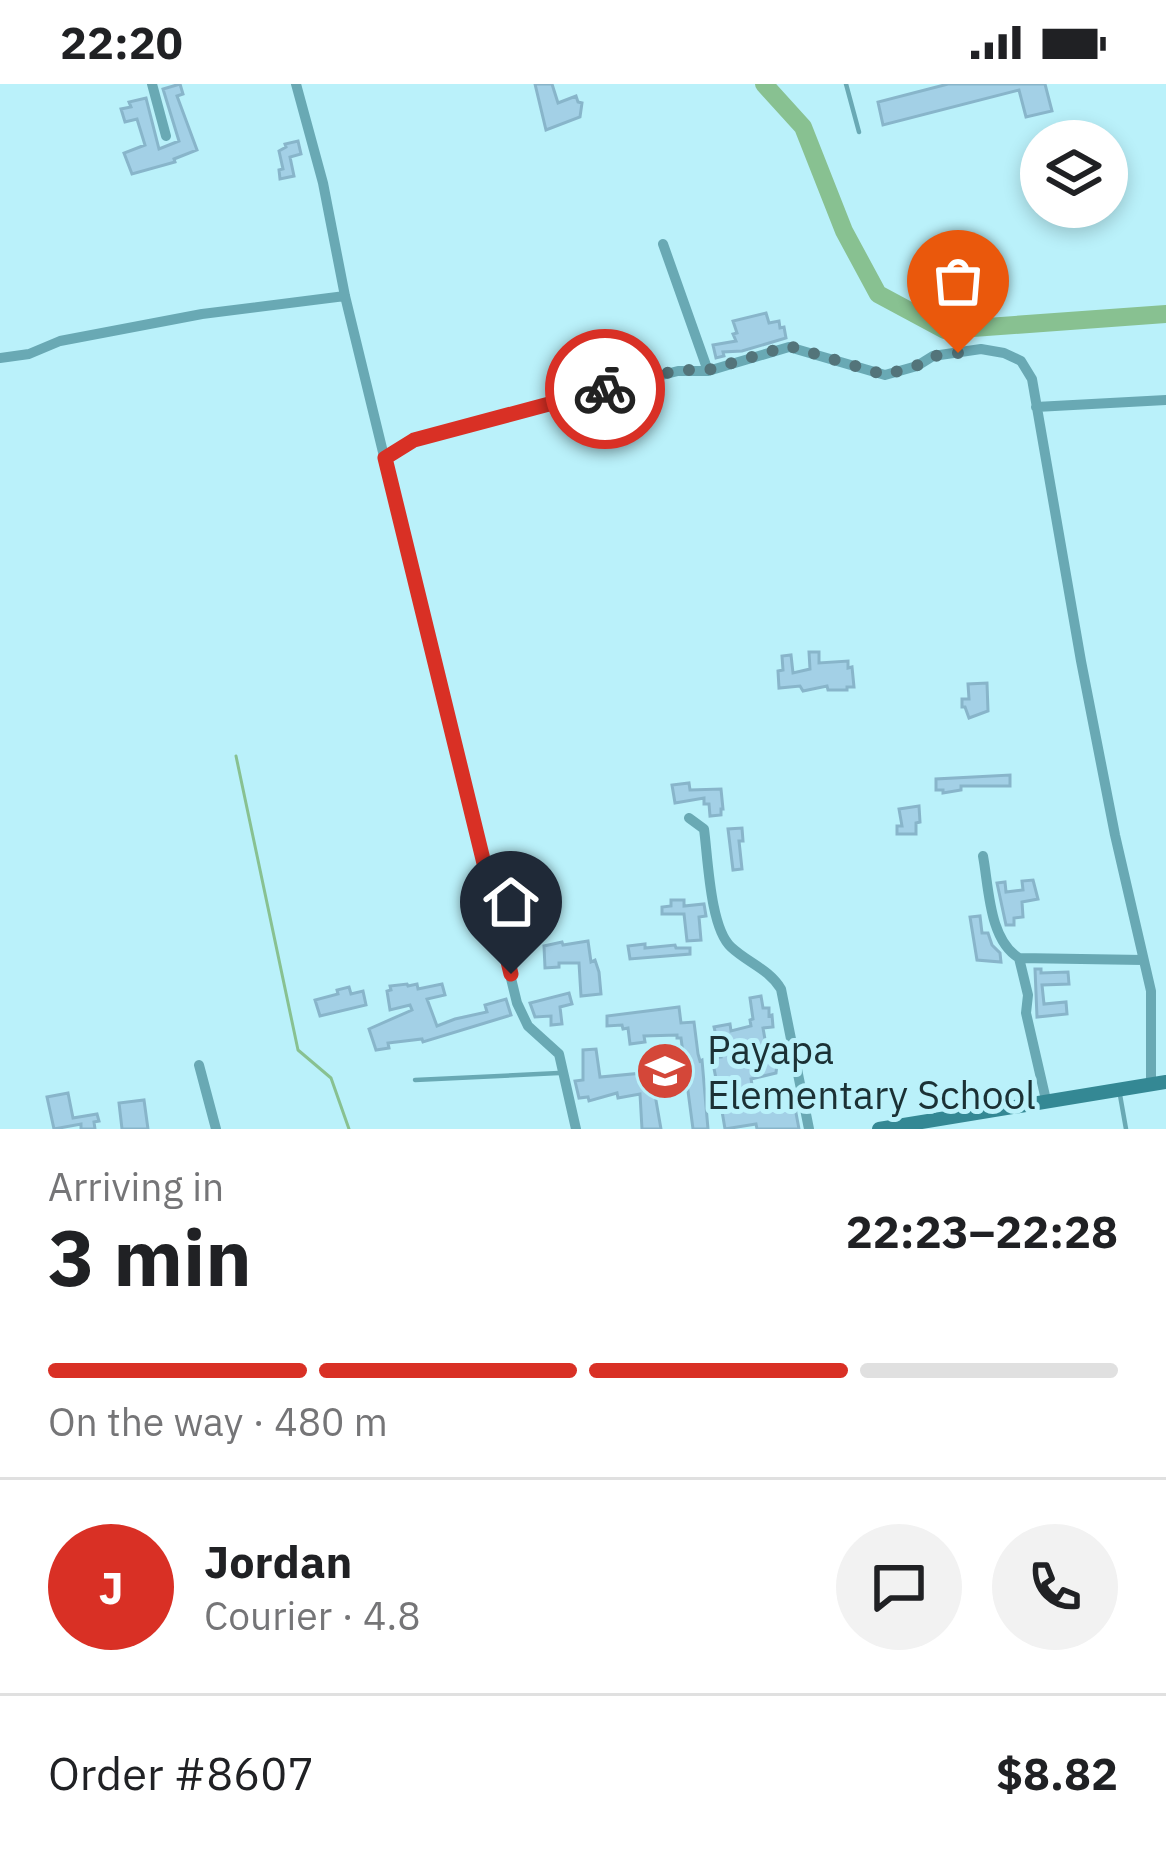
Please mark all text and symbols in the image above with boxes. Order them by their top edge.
text: 22:20 [60,13,183,71]
map controls [1020,120,1128,228]
button: layers [1020,120,1128,228]
pin [907,230,1009,353]
icon: bag [925,248,991,314]
courier [545,329,665,449]
icon: bike [572,356,638,422]
pin [460,851,562,974]
icon: home [478,869,544,935]
place label: Payapa Elementary School [707,1024,1036,1120]
school or university icon: Payapa Elementary School [634,1040,696,1102]
text: Arriving in [48,1161,224,1212]
text: 22:23–22:28 [846,1202,1118,1260]
text: 3 min [48,1206,252,1307]
text: On the way · 480 m [48,1396,388,1447]
button: chat [836,1524,962,1650]
button: phone [992,1524,1118,1650]
text: Jordan [204,1532,352,1590]
text: J [98,1558,124,1616]
text: Courier · 4.8 [204,1590,421,1641]
text: Order #8607 [48,1744,314,1802]
text: $8.82 [996,1744,1118,1802]

